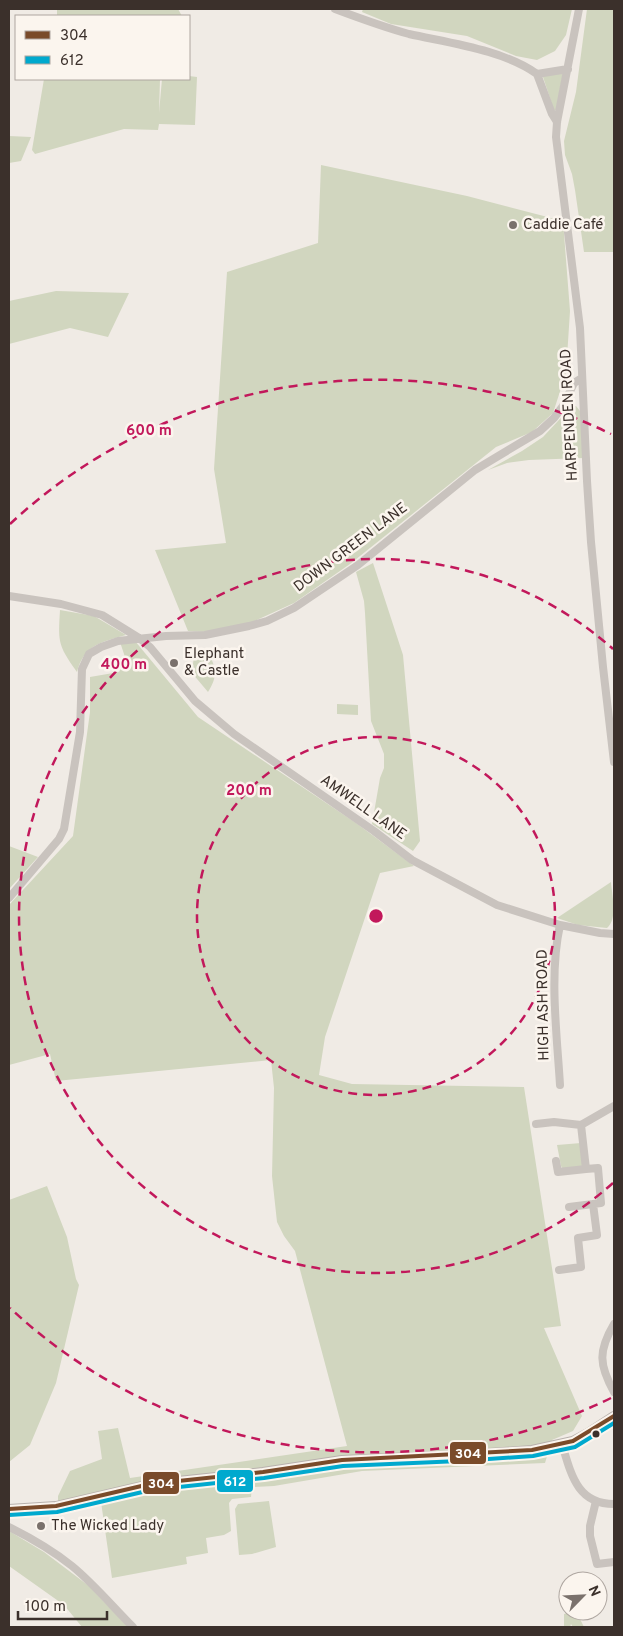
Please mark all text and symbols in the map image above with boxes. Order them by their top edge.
legend [15,15,190,80]
text: 304 [60,27,88,46]
text: 612 [60,52,84,71]
place label: Caddie Café [523,216,603,235]
marker: Caddie Café [507,219,519,231]
street label: HARPENDEN ROAD [557,348,583,482]
text: 600 m [126,422,172,441]
street label: DOWN GREEN LANE [290,499,412,597]
place label: Elephant & Castle [184,645,244,681]
text: 400 m [101,656,147,675]
marker: Elephant & Castle [168,657,180,669]
street label: AMWELL LANE [316,771,410,845]
text: 200 m [226,782,272,801]
centre of rings [367,907,385,925]
street label: HIGH ASH ROAD [534,949,554,1061]
unlabelled marker [591,1429,601,1439]
line badge: 304 [449,1441,487,1465]
text: 304 [455,1446,481,1463]
line badge: 612 [216,1469,254,1493]
line badge: 304 [142,1471,180,1495]
text: 612 [224,1474,246,1491]
text: 304 [148,1476,174,1493]
place label: The Wicked Lady [51,1517,164,1536]
marker: The Wicked Lady [35,1520,47,1532]
north arrow [558,1571,608,1621]
text: N [584,1583,603,1599]
scale bar [18,1588,106,1620]
text: 100 m [25,1598,66,1617]

